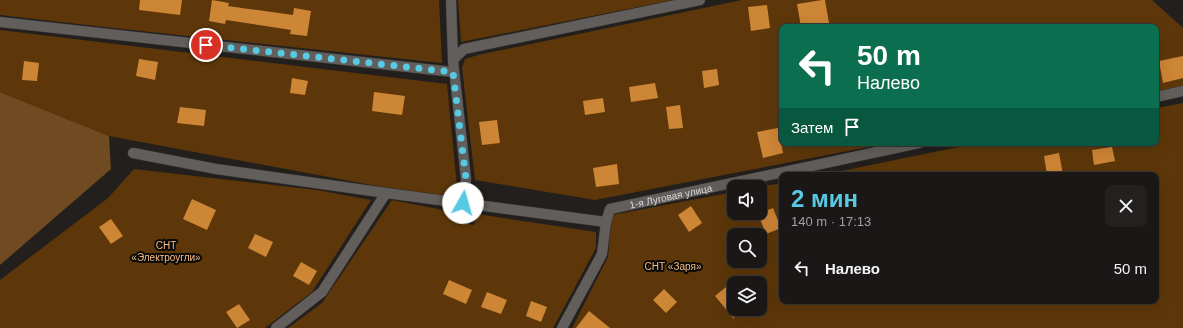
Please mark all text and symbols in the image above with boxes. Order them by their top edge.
pin [189,28,223,62]
icon: arrive [195,34,217,56]
icon: left [791,40,843,92]
text: 50 m [857,40,921,71]
text: Налево [857,73,920,93]
icon: arrive [841,116,863,138]
text: Затем [791,119,833,136]
map controls [727,180,767,316]
button: sound [727,180,767,220]
position arrow [442,182,484,224]
street label: 1-я Луговая улица [628,182,713,210]
text: 2 мин [791,185,858,212]
button: close [1105,185,1147,227]
text: 140 m · 17:13 [791,214,871,229]
button: search [727,228,767,268]
park label: СНТ «Электроугли» [131,240,201,263]
icon: left [791,257,813,279]
text: Налево [825,260,880,277]
text: 50 m [1114,260,1147,277]
park label: СНТ «Заря» [645,261,702,272]
button: layers [727,276,767,316]

